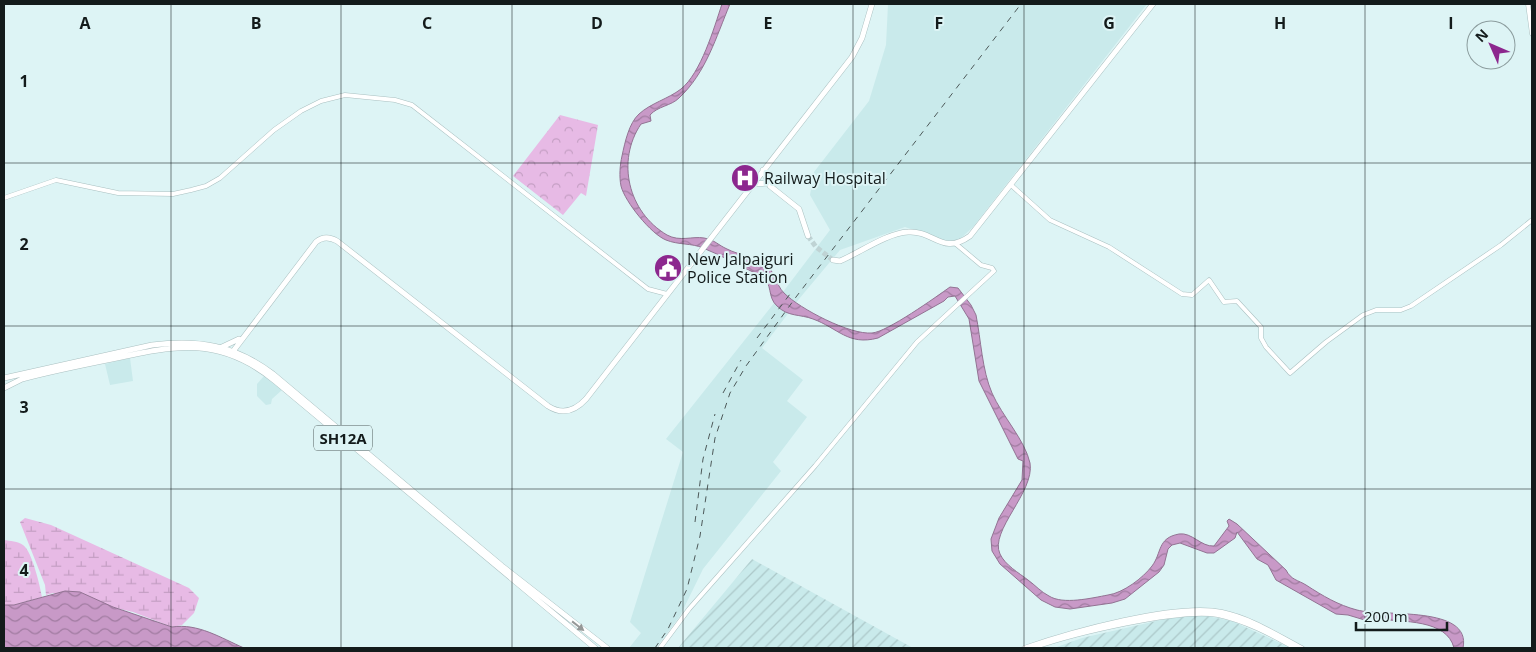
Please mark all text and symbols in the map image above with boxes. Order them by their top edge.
text: A [79,12,91,34]
text: B [251,12,261,34]
text: C [422,12,432,34]
text: D [591,12,603,34]
text: E [764,12,773,34]
text: F [935,12,943,34]
text: G [1103,12,1115,34]
text: H [1274,12,1286,34]
text: I [1448,12,1454,34]
north arrow [1466,20,1516,70]
text: N [1471,25,1492,46]
text: 1 [19,70,29,92]
hospital icon: Railway Hospital [730,163,760,193]
place label: Railway Hospital [764,167,886,189]
text: 2 [19,233,29,255]
place label: New Jalpaiguri Police Station [687,248,794,288]
public building icon: New Jalpaiguri Police Station [653,253,683,283]
text: 3 [19,396,29,418]
road number: SH12A [314,426,372,450]
text: 4 [19,559,29,581]
scale bar [1356,600,1447,632]
text: 200 m [1364,606,1408,626]
one-way arrow [571,620,584,631]

